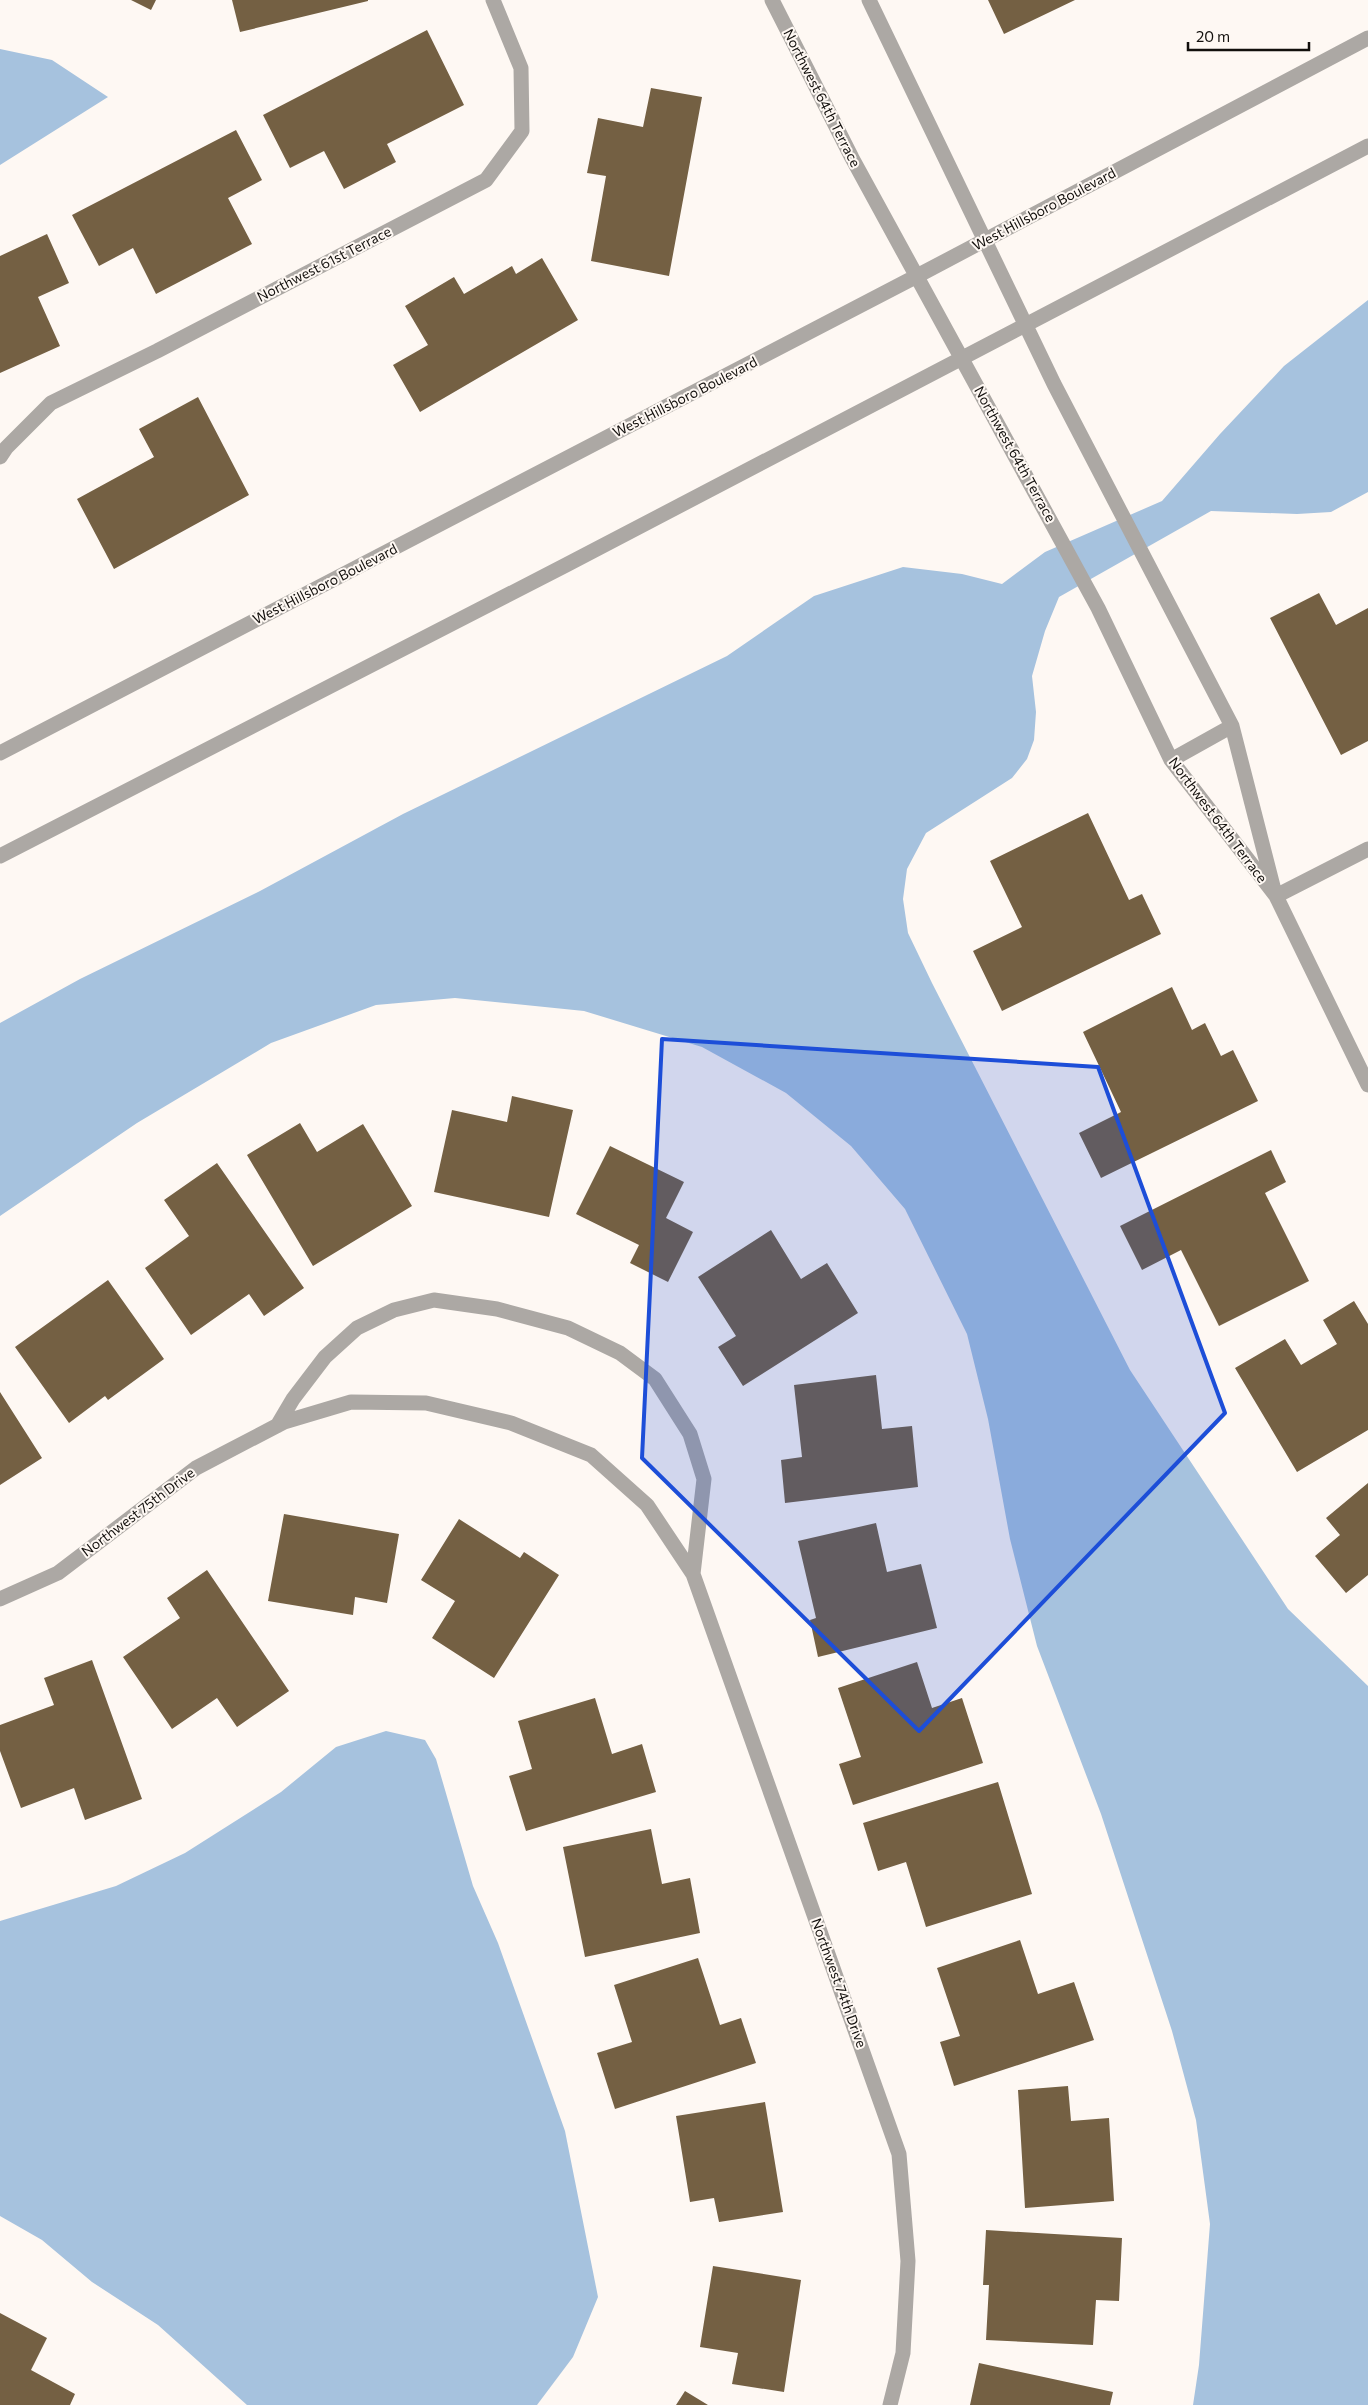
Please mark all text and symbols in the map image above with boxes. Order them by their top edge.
scale bar [1188,20,1309,52]
street label: Northwest 64th Terrace [780,26,865,170]
text: 20 m [1196,27,1230,45]
street label: West Hillsboro Boulevard [969,164,1118,254]
street label: Northwest 61st Terrace [254,222,394,305]
street label: West Hillsboro Boulevard [610,353,760,440]
street label: Northwest 64th Terrace [971,383,1060,525]
street label: West Hillsboro Boulevard [250,540,400,627]
street label: Northwest 64th Terrace [1166,754,1271,886]
street label: Northwest 75th Drive [78,1464,197,1560]
street label: Northwest 74th Drive [808,1916,871,2050]

